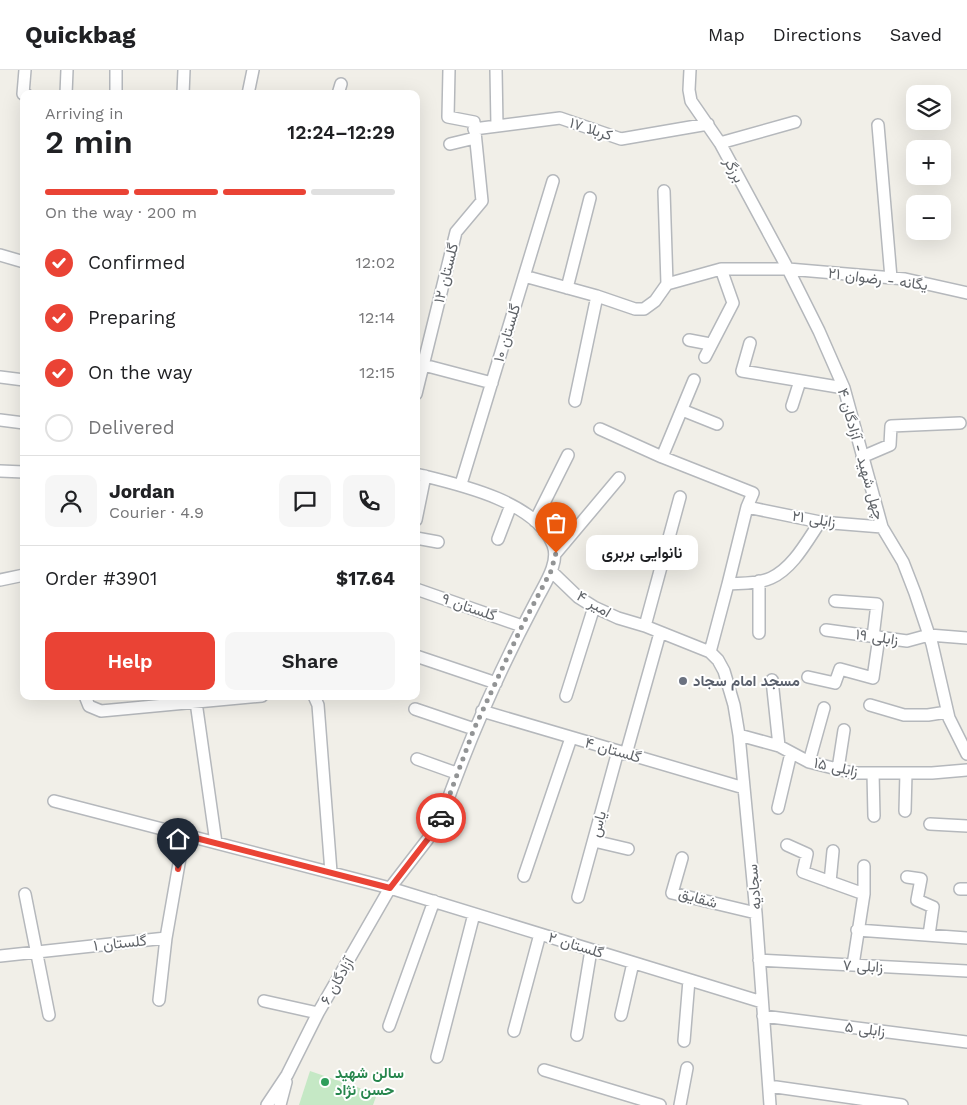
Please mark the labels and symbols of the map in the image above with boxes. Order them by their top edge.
street label: کربلا ۱۷ [567,114,615,144]
street label: برزگر [719,153,748,186]
street label: گلستان ۱۲ [430,241,462,305]
street label: یگانه - رضوان ۲۱ [827,264,929,294]
street label: گلستان ۱۰ [490,302,524,364]
street label: چهل شهید - آزادگان ۴ [833,386,888,522]
pin [535,502,577,553]
street label: زابلی ۲۱ [791,507,837,532]
callout: نانوایی بربری [586,536,698,570]
street label: امیر ۴ [574,587,614,621]
street label: گلستان ۹ [439,589,499,625]
street label: زابلی ۱۹ [854,625,900,650]
place label: مسجد امام سجاد [693,672,800,691]
marker: مسجد امام سجاد [677,675,689,687]
street label: گلستان ۴ [583,733,643,767]
street label: زابلی ۱۵ [812,754,860,781]
courier [416,793,466,843]
street label: یاس [586,809,611,839]
pin [157,818,199,869]
street label: سجادیه [743,863,765,911]
street label: شقایق [676,884,720,913]
street label: گلستان ۲ [546,928,606,962]
street label: گلستان ۱ [93,931,148,955]
street label: آزادگان ۶ [316,953,358,1008]
street label: زابلی ۷ [842,956,884,977]
street label: زابلی ۵ [844,1018,886,1041]
place label: سالن شهید حسن نژاد [335,1064,404,1099]
marker: سالن شهید حسن نژاد [319,1076,331,1088]

